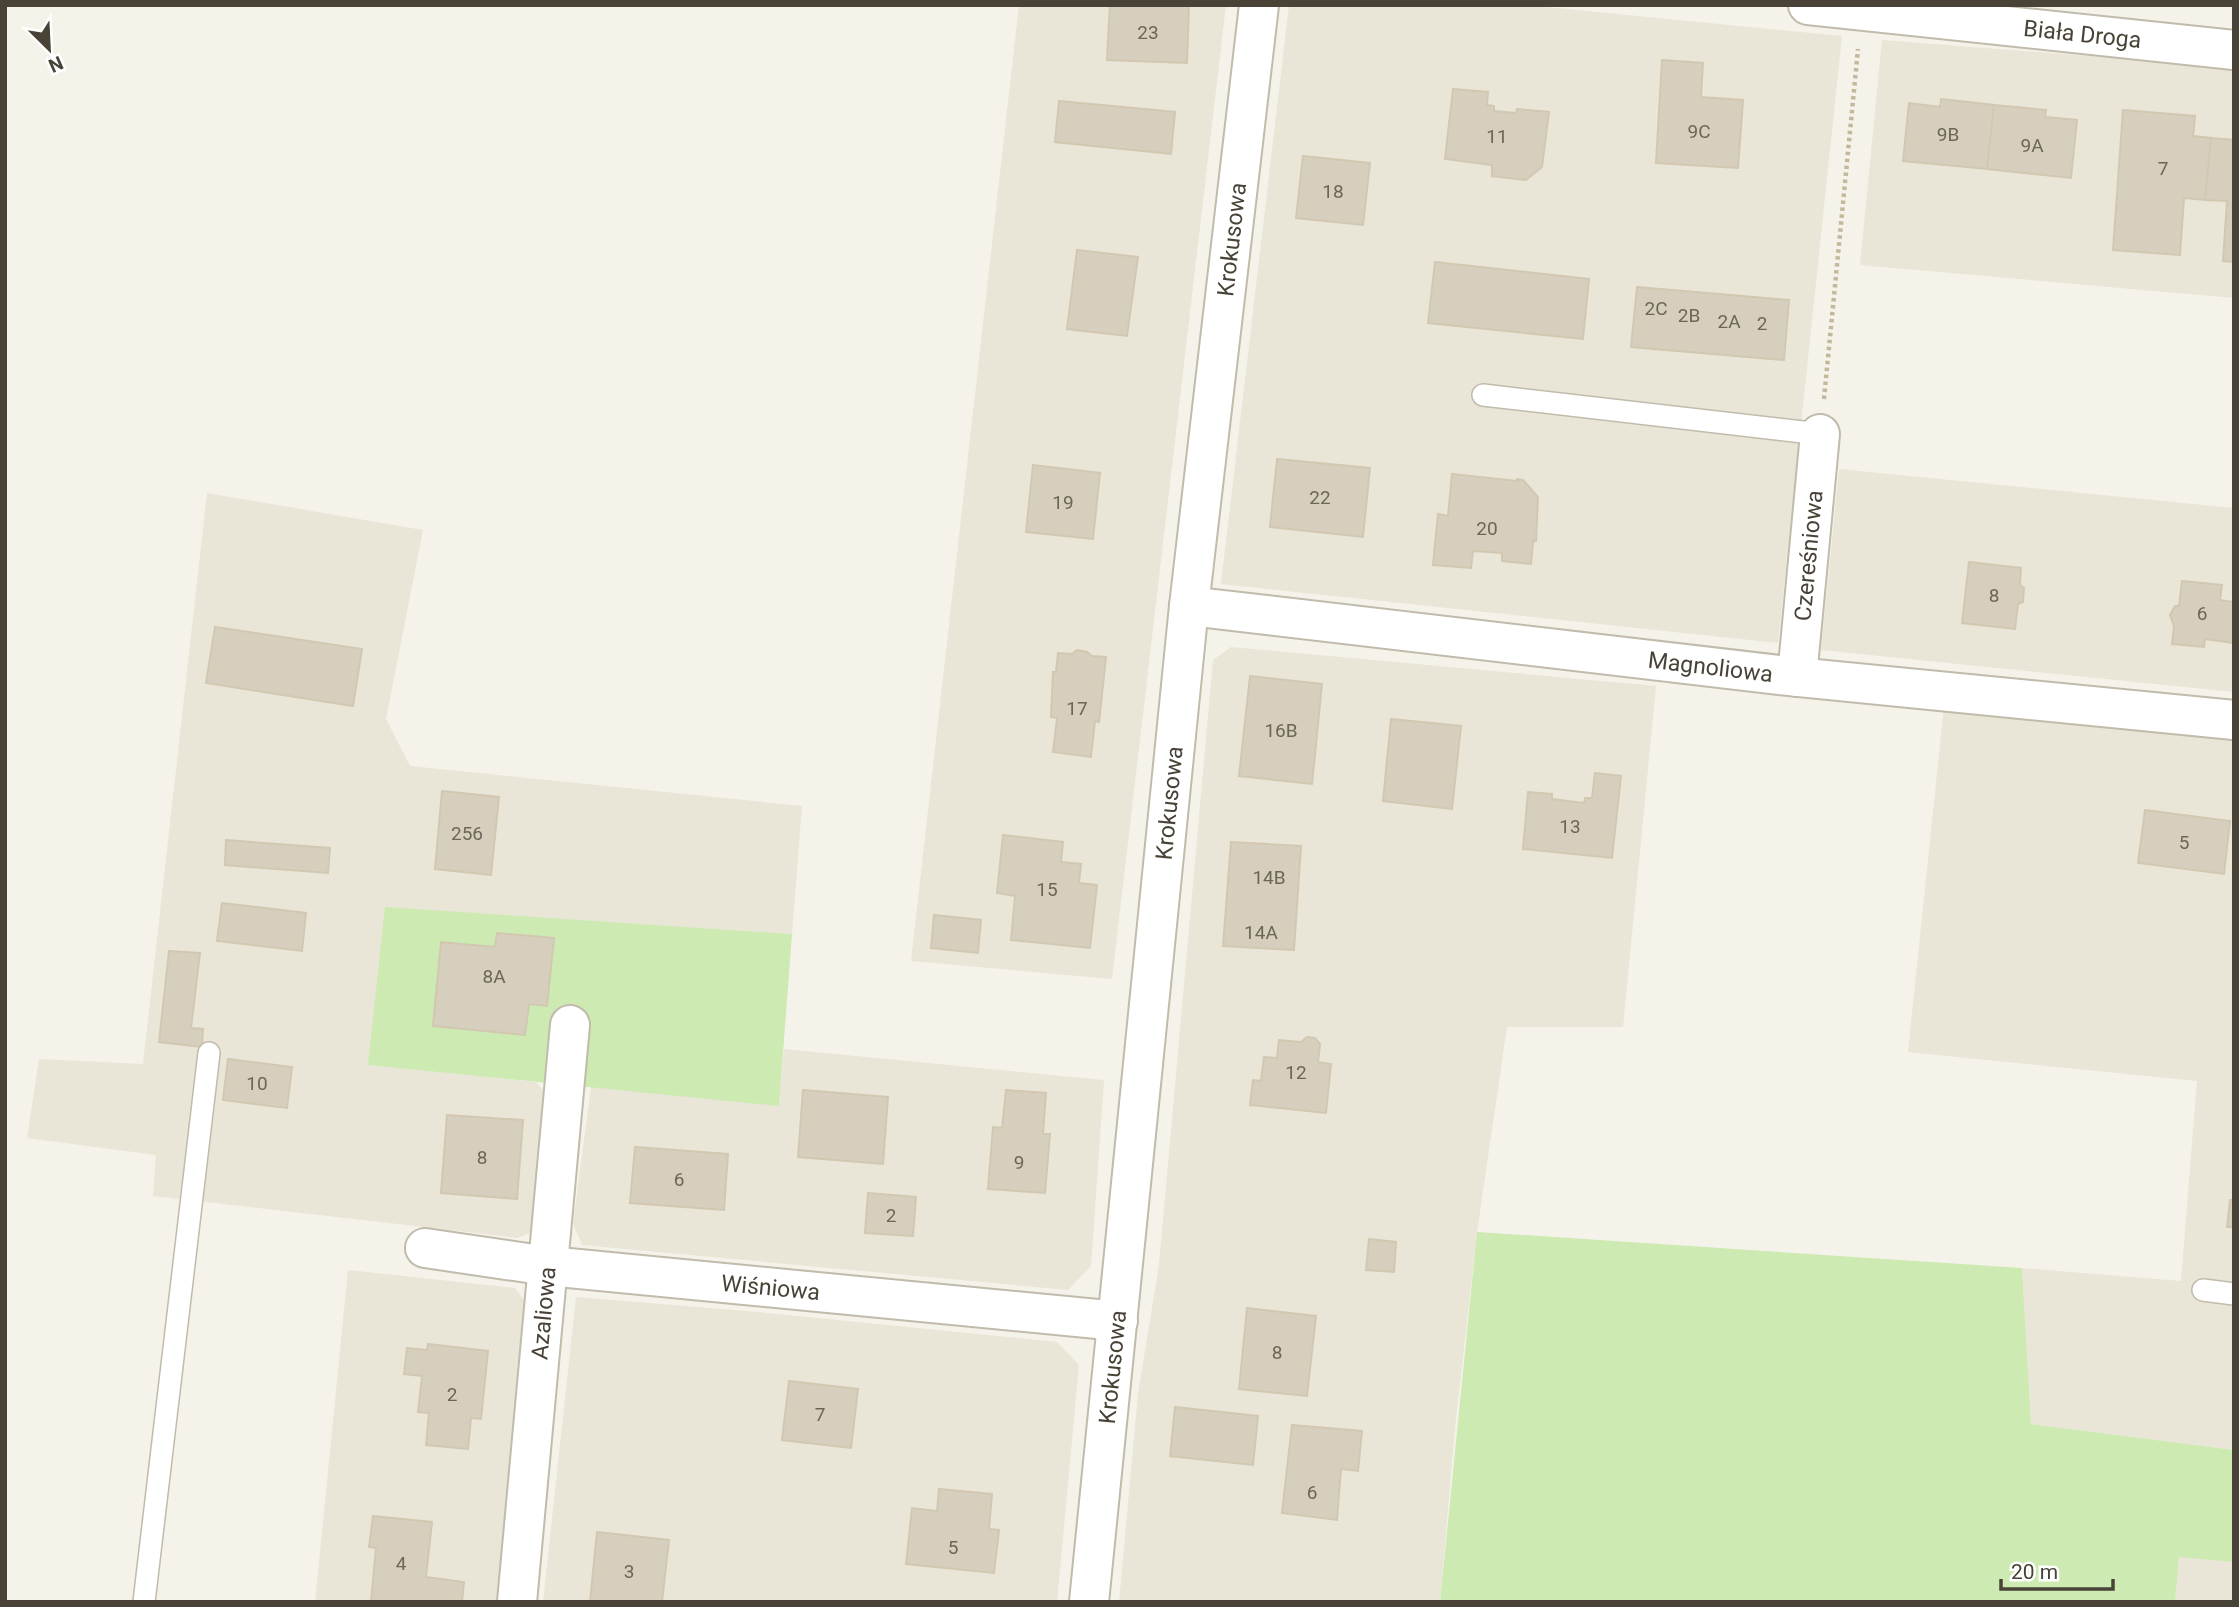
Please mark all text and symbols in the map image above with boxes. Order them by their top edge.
north arrow [14,14,84,84]
street label: Biała Droga [2022,14,2143,54]
house number: 23 [1137,21,1159,44]
text: N [45,51,67,77]
house number: 9C [1687,120,1711,143]
house number: 9B [1937,123,1959,146]
house number: 11 [1486,125,1508,148]
house number: 9A [2020,134,2044,157]
house number: 7 [2158,157,2168,180]
house number: 18 [1322,180,1344,203]
street label: Krokusowa [1212,181,1252,298]
house number: 2C [1644,297,1668,320]
house number: 2B [1678,304,1700,327]
house number: 2A [1717,310,1741,333]
house number: 2 [1757,312,1767,335]
house number: 22 [1309,486,1331,509]
street label: Czereśniowa [1789,489,1828,622]
house number: 19 [1052,491,1074,514]
house number: 20 [1476,517,1498,540]
house number: 8 [1989,584,1999,607]
house number: 6 [2197,602,2207,625]
street label: Magnoliowa [1647,646,1774,688]
house number: 17 [1066,697,1088,720]
house number: 16B [1264,719,1298,742]
street label: Krokusowa [1150,745,1188,861]
house number: 13 [1559,815,1581,838]
house number: 256 [451,822,483,845]
house number: 5 [2179,831,2189,854]
house number: 14B [1252,866,1286,889]
house number: 15 [1036,878,1058,901]
house number: 14A [1244,921,1278,944]
house number: 8A [482,965,506,988]
house number: 12 [1285,1061,1307,1084]
house number: 10 [246,1072,268,1095]
house number: 8 [477,1146,487,1169]
house number: 9 [1014,1151,1024,1174]
house number: 6 [674,1168,684,1191]
house number: 2 [886,1204,896,1227]
street label: Azaliowa [526,1266,561,1361]
street label: Wiśniowa [720,1269,821,1306]
street label: Krokusowa [1093,1309,1132,1425]
house number: 8 [1272,1341,1282,1364]
house number: 2 [447,1383,457,1406]
house number: 7 [815,1403,825,1426]
house number: 6 [1307,1481,1317,1504]
house number: 5 [948,1536,958,1559]
scale bar [2001,1548,2113,1592]
house number: 4 [396,1552,407,1575]
house number: 3 [624,1560,634,1583]
text: 20 m [2011,1560,2058,1584]

